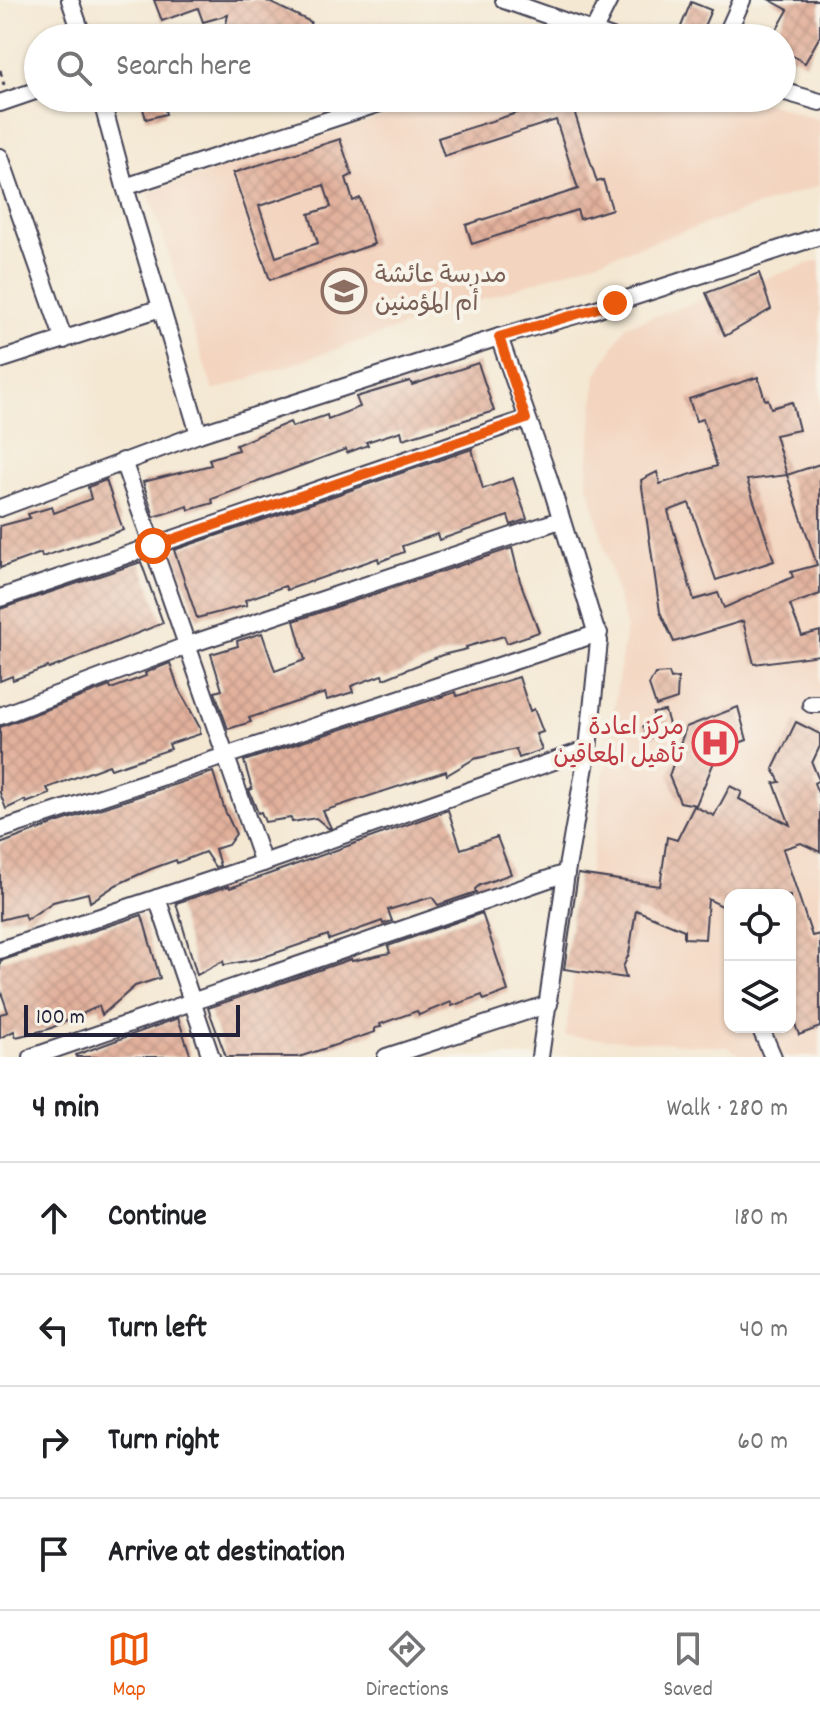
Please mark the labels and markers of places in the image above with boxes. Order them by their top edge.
place label: مدرسة عائشة أم المؤمنين [375,260,507,322]
school or university icon: مدرسة عائشة أم المؤمنين [320,267,368,315]
place label: مركز اعادة تأهيل المعاقين [553,712,685,774]
hospital icon: مركز اعادة تأهيل المعاقين [691,719,739,767]

